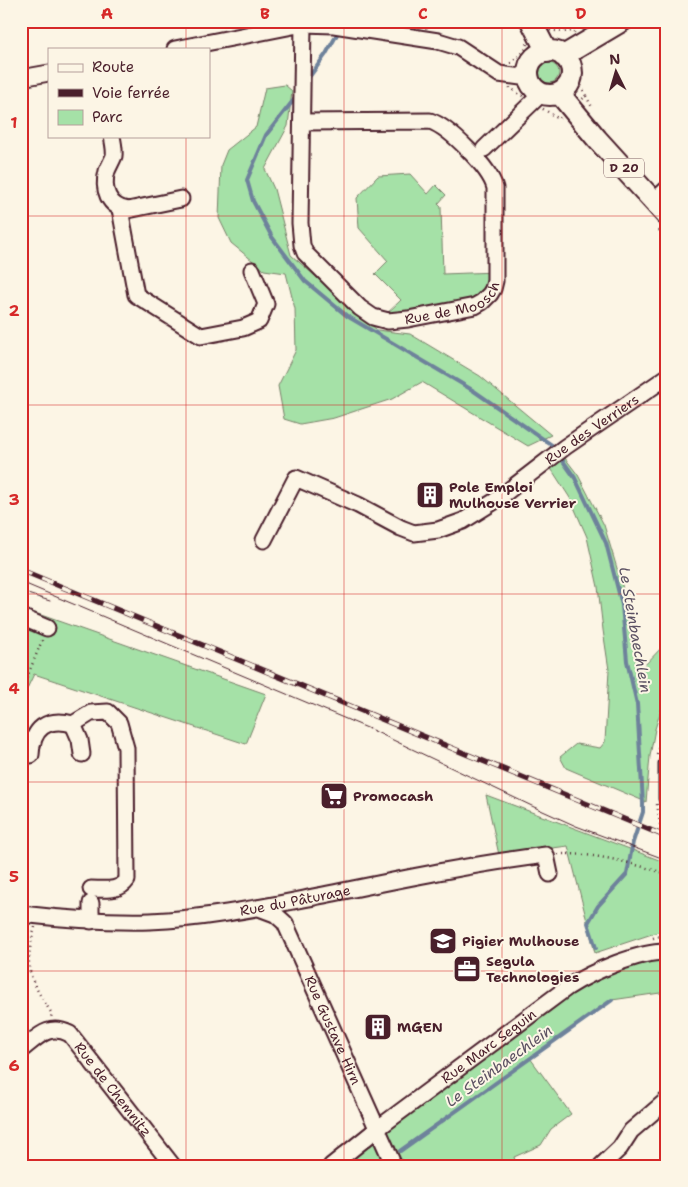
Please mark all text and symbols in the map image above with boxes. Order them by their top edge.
text: A [101,3,113,24]
text: B [260,3,270,24]
text: C [418,3,428,24]
text: D [575,3,587,24]
legend [48,48,210,138]
north arrow [590,48,640,98]
text: N [609,50,621,68]
text: Route [92,57,134,77]
text: Voie ferrée [92,83,170,103]
text: Parc [92,107,123,127]
text: 1 [10,112,18,133]
road number: D 20 [604,158,644,178]
street label: Rue de Moosch [403,280,503,328]
text: 2 [8,300,20,321]
street label: Rue des Verriers [541,390,642,468]
place label: Pole Emploi Mulhouse Verrier [449,478,577,512]
building icon: Pole Emploi Mulhouse Verrier [415,480,445,510]
text: 3 [8,489,20,510]
water label: Le Steinbaechlein [614,565,656,695]
text: 4 [8,678,20,699]
supermarket icon: Promocash [319,781,349,811]
place label: Promocash [353,787,433,805]
text: 5 [9,866,19,887]
street label: Rue du Pâturage [238,881,352,920]
school or university icon: Pigier Mulhouse [428,926,458,956]
place label: Pigier Mulhouse [462,932,579,950]
place label: Segula Technologies [486,952,579,986]
office icon: Segula Technologies [452,954,482,984]
street label: Rue Gustave Hirn [301,973,366,1088]
street label: Rue Marc Seguin [437,1005,540,1087]
building icon: MGEN [363,1012,393,1042]
place label: MGEN [397,1018,443,1036]
water label: Le Steinbaechlein [442,1020,556,1112]
street label: Rue de Chemnitz [71,1038,156,1140]
text: 6 [8,1055,20,1076]

